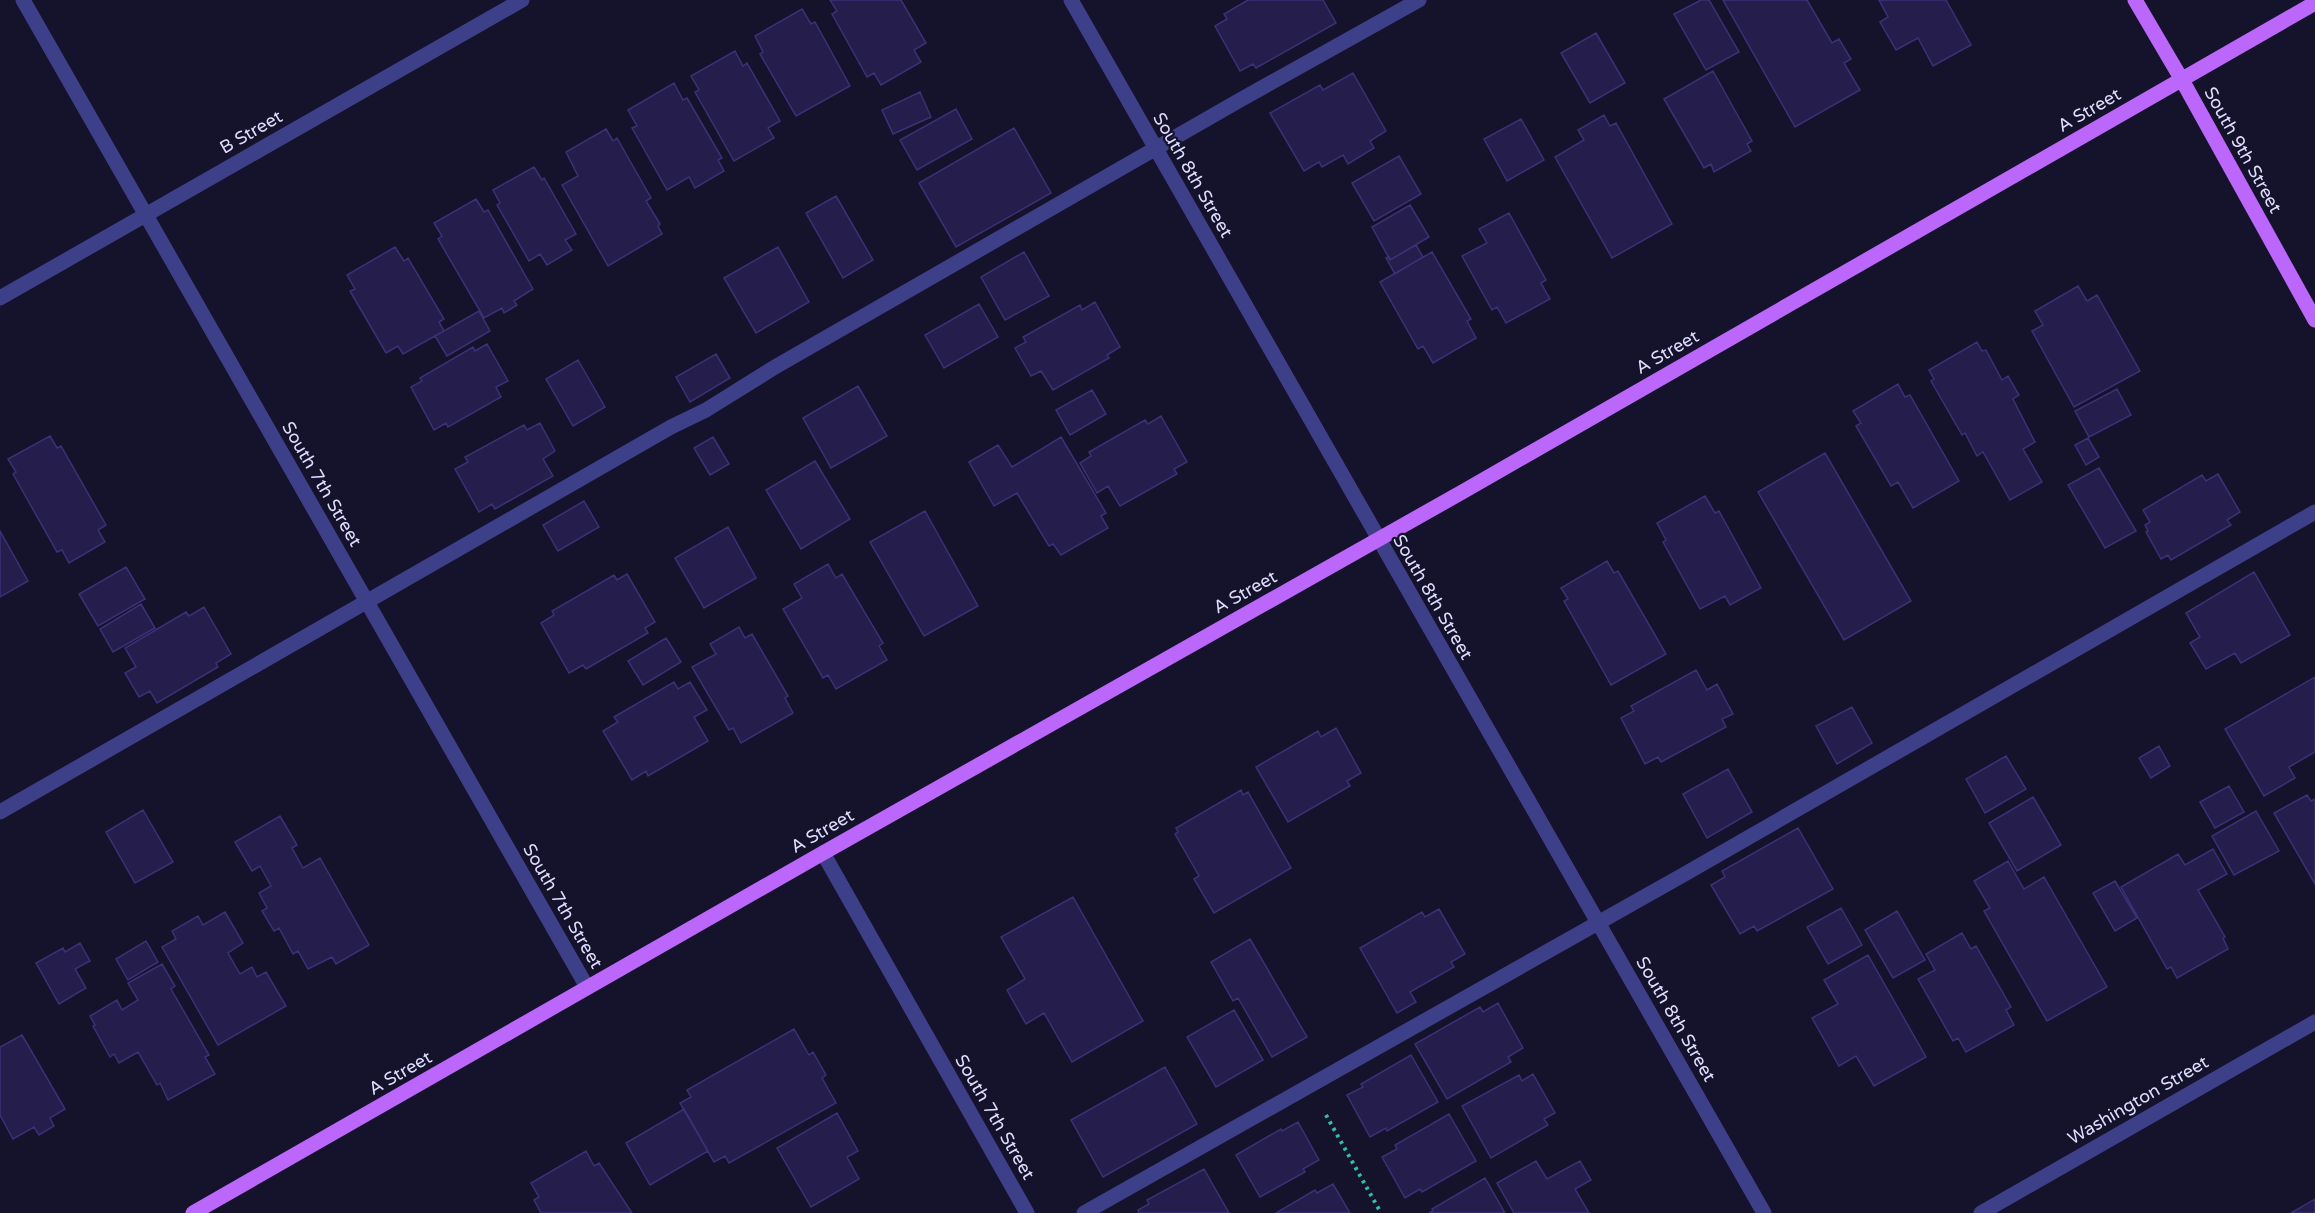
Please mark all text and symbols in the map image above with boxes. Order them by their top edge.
street label: A Street [2053,83,2125,137]
street label: South 9th Street [2199,83,2287,217]
street label: B Street [216,105,286,159]
street label: South 8th Street [1148,109,1238,242]
street label: A Street [1631,325,1703,379]
street label: South 7th Street [277,418,367,551]
street label: South 8th Street [1388,531,1478,664]
street label: A Street [1209,565,1281,618]
street label: A Street [786,804,858,858]
street label: South 7th Street [518,840,608,973]
street label: South 8th Street [1631,953,1721,1086]
street label: A Street [364,1046,436,1100]
street label: South 7th Street [950,1051,1040,1184]
street label: Washington Street [2064,1051,2212,1149]

